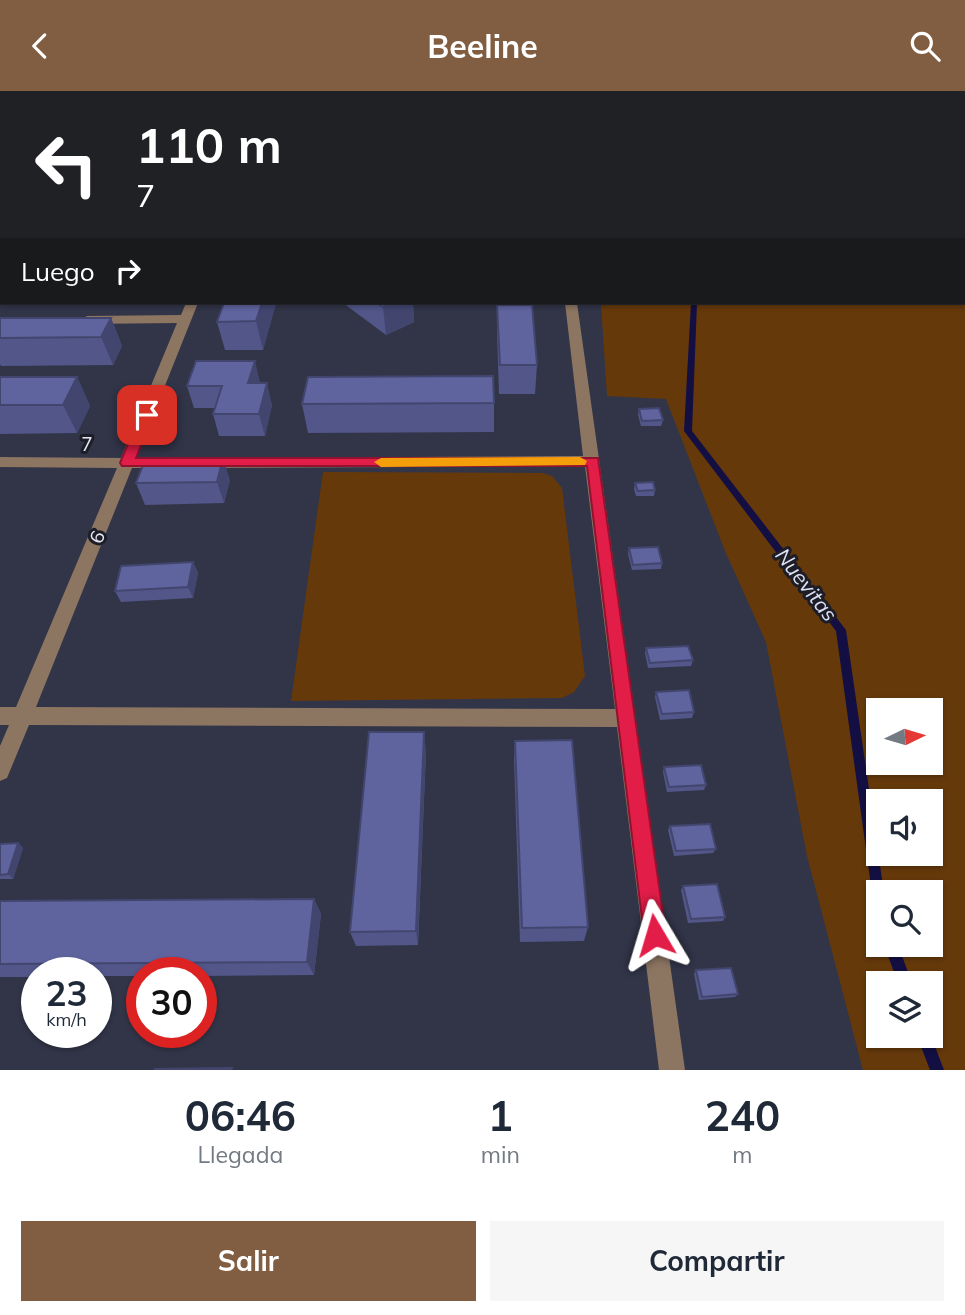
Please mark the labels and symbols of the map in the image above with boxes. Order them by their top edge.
pin [117,385,177,445]
street label: 7 [81,432,93,456]
street label: 6 [84,527,110,547]
water label: Nuevitas [770,543,843,626]
north arrow [866,698,943,775]
position arrow [618,898,692,972]
speed limit sign: 30 [126,957,217,1048]

